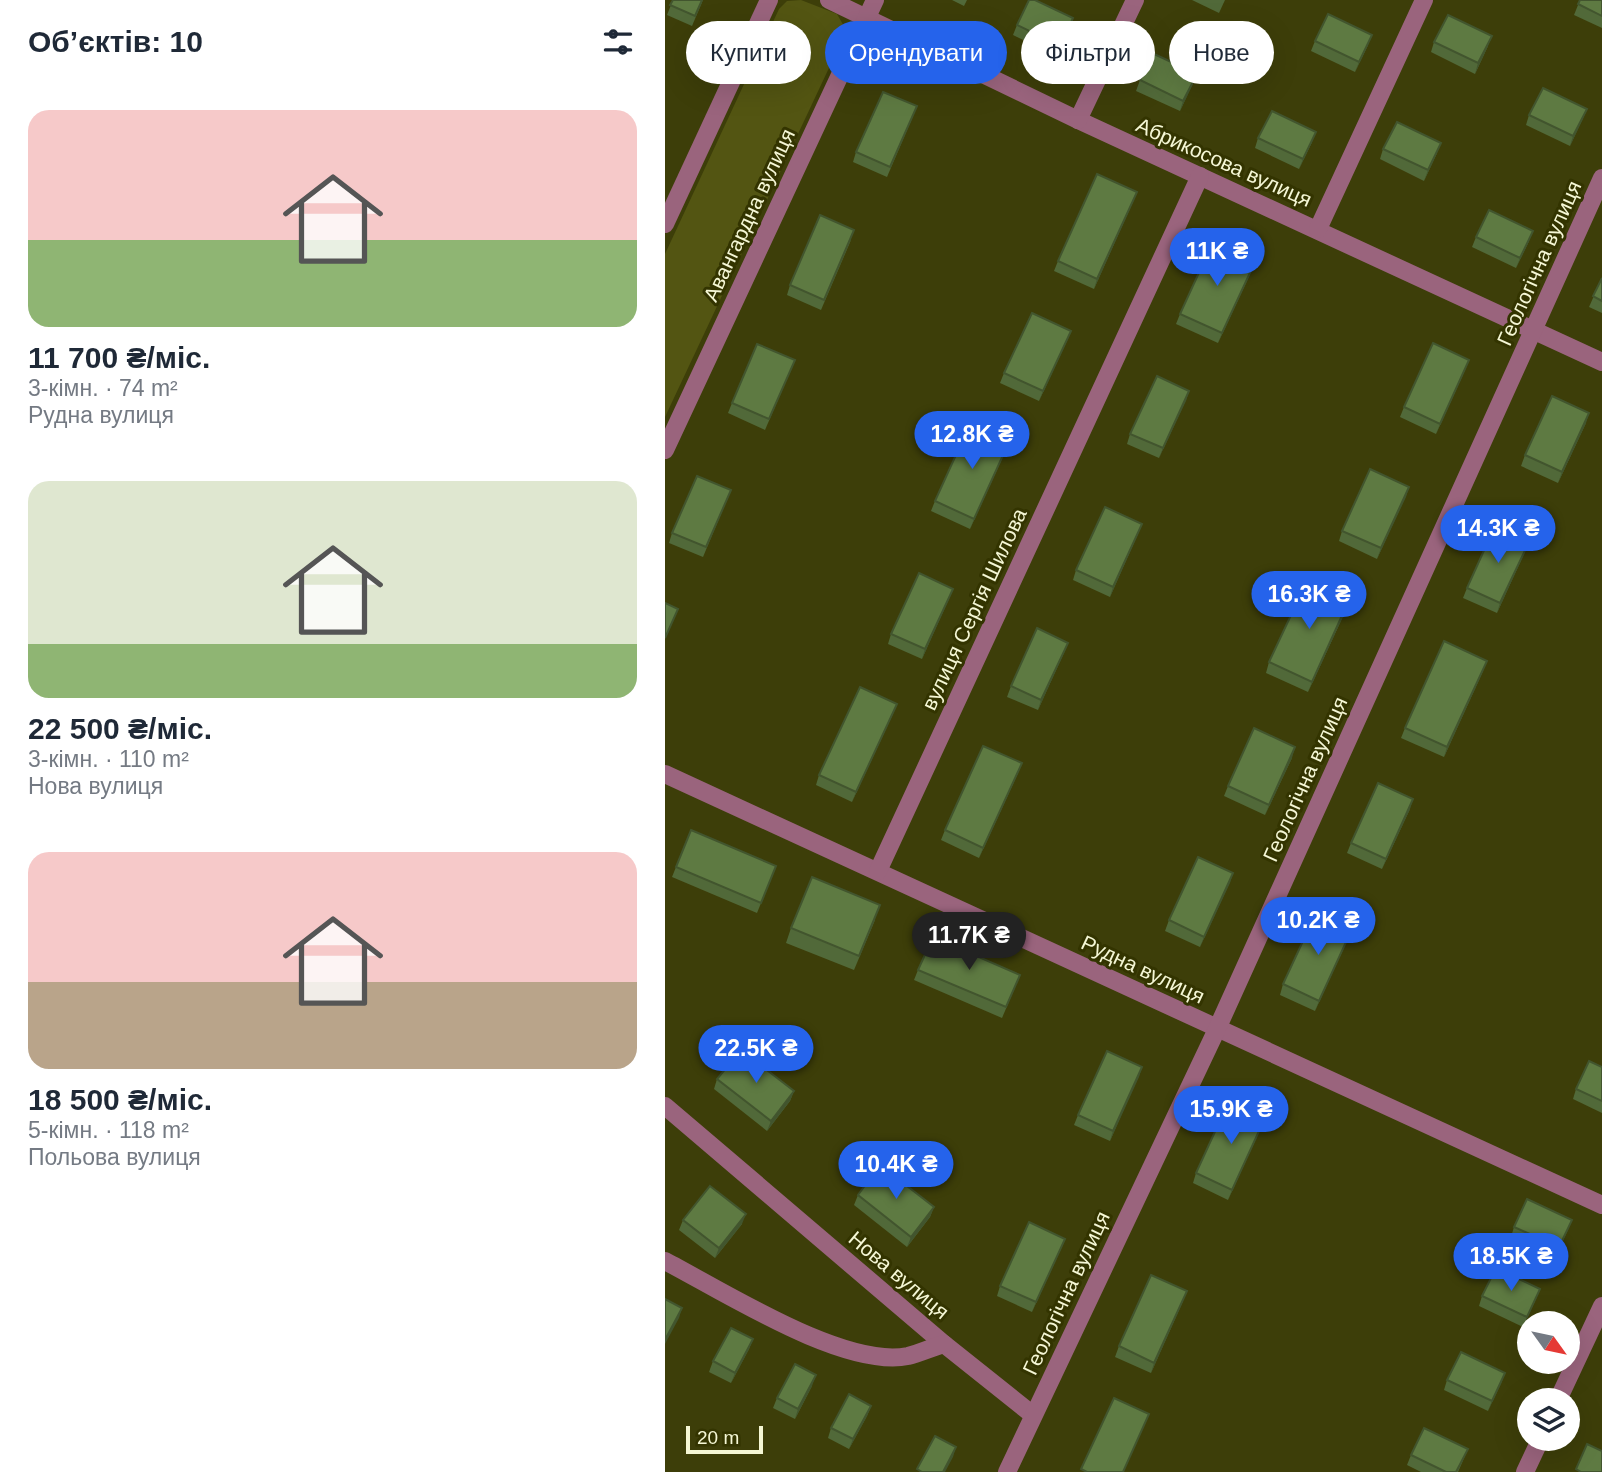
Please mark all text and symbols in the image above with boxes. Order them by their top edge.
chip: Купити [686,21,811,84]
chip: Орендувати [825,21,1007,84]
chip: Фільтри [1021,21,1155,84]
chip: Нове [1169,21,1274,84]
icon: filters [599,23,637,61]
text: Об’єктів: 10 [28,25,203,58]
street label: Абрикосова вулиця [1133,113,1315,211]
street label: Авангардна вулиця [699,125,799,305]
icon: home [270,156,396,282]
street label: Геологічна вулиця [1492,177,1586,349]
pin: 11K ₴ [1168,229,1266,288]
text: 11K ₴ [1186,238,1248,264]
text: 11 700 ₴/міс. [28,341,210,374]
text: 3-кімн. · 74 m² [28,375,178,401]
text: Рудна вулиця [28,402,174,428]
pin: 12.8K ₴ [907,412,1037,471]
text: 12.8K ₴ [930,421,1014,447]
street label: вулиця Сергія Шилова [917,504,1031,713]
pin: 14.3K ₴ [1433,505,1563,565]
text: 14.3K ₴ [1456,515,1540,541]
icon: home [270,527,396,653]
pin: 16.3K ₴ [1244,572,1374,631]
text: 16.3K ₴ [1267,581,1351,607]
street label: Геологічна вулиця [1258,693,1352,865]
text: 22 500 ₴/міс. [28,712,212,745]
text: 3-кімн. · 110 m² [28,746,189,772]
text: Нова вулиця [28,773,163,799]
icon: home [270,898,396,1024]
pin: 10.2K ₴ [1253,898,1383,957]
text: 10.2K ₴ [1276,907,1360,933]
pin: 11.7K ₴ [904,912,1034,972]
text: 11.7K ₴ [928,922,1010,948]
street label: Рудна вулиця [1078,930,1208,1008]
pin: 22.5K ₴ [691,1026,821,1085]
text: 22.5K ₴ [714,1035,798,1061]
text: 18 500 ₴/міс. [28,1083,212,1116]
pin: 15.9K ₴ [1166,1086,1296,1146]
text: 15.9K ₴ [1189,1096,1273,1122]
text: 5-кімн. · 118 m² [28,1117,189,1143]
pin: 10.4K ₴ [831,1142,961,1201]
text: Польова вулиця [28,1144,201,1170]
text: 10.4K ₴ [854,1151,938,1177]
street label: Геологічна вулиця [1018,1208,1114,1378]
street label: Нова вулиця [844,1227,954,1323]
pin: 18.5K ₴ [1446,1234,1576,1293]
text: 18.5K ₴ [1469,1243,1553,1269]
north arrow [1517,1311,1580,1374]
map controls [1517,1311,1580,1451]
button: layers [1517,1388,1580,1451]
scale bar [686,1423,763,1455]
text: 20 m [697,1427,739,1448]

